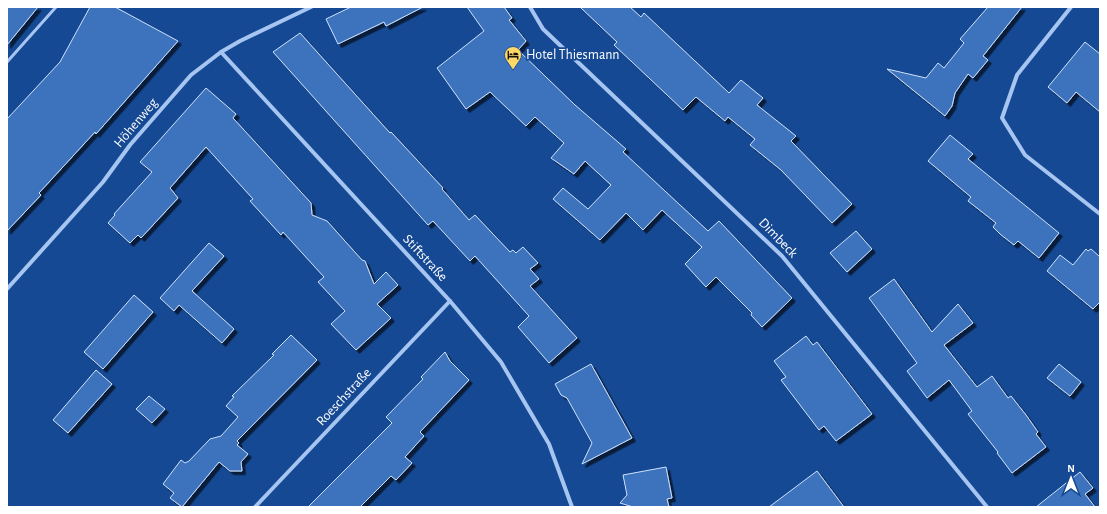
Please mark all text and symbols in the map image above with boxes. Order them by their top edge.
hotel icon: Hotel Thiesmann [503,45,523,70]
place label: Hotel Thiesmann [526,48,620,62]
street label: Höhenweg [112,96,161,150]
street label: Dimbeck [756,215,800,261]
street label: Stiftstraße [400,232,450,284]
street label: Roeschstraße [314,365,374,429]
north arrow [1051,458,1091,498]
text: N [1067,463,1075,474]

